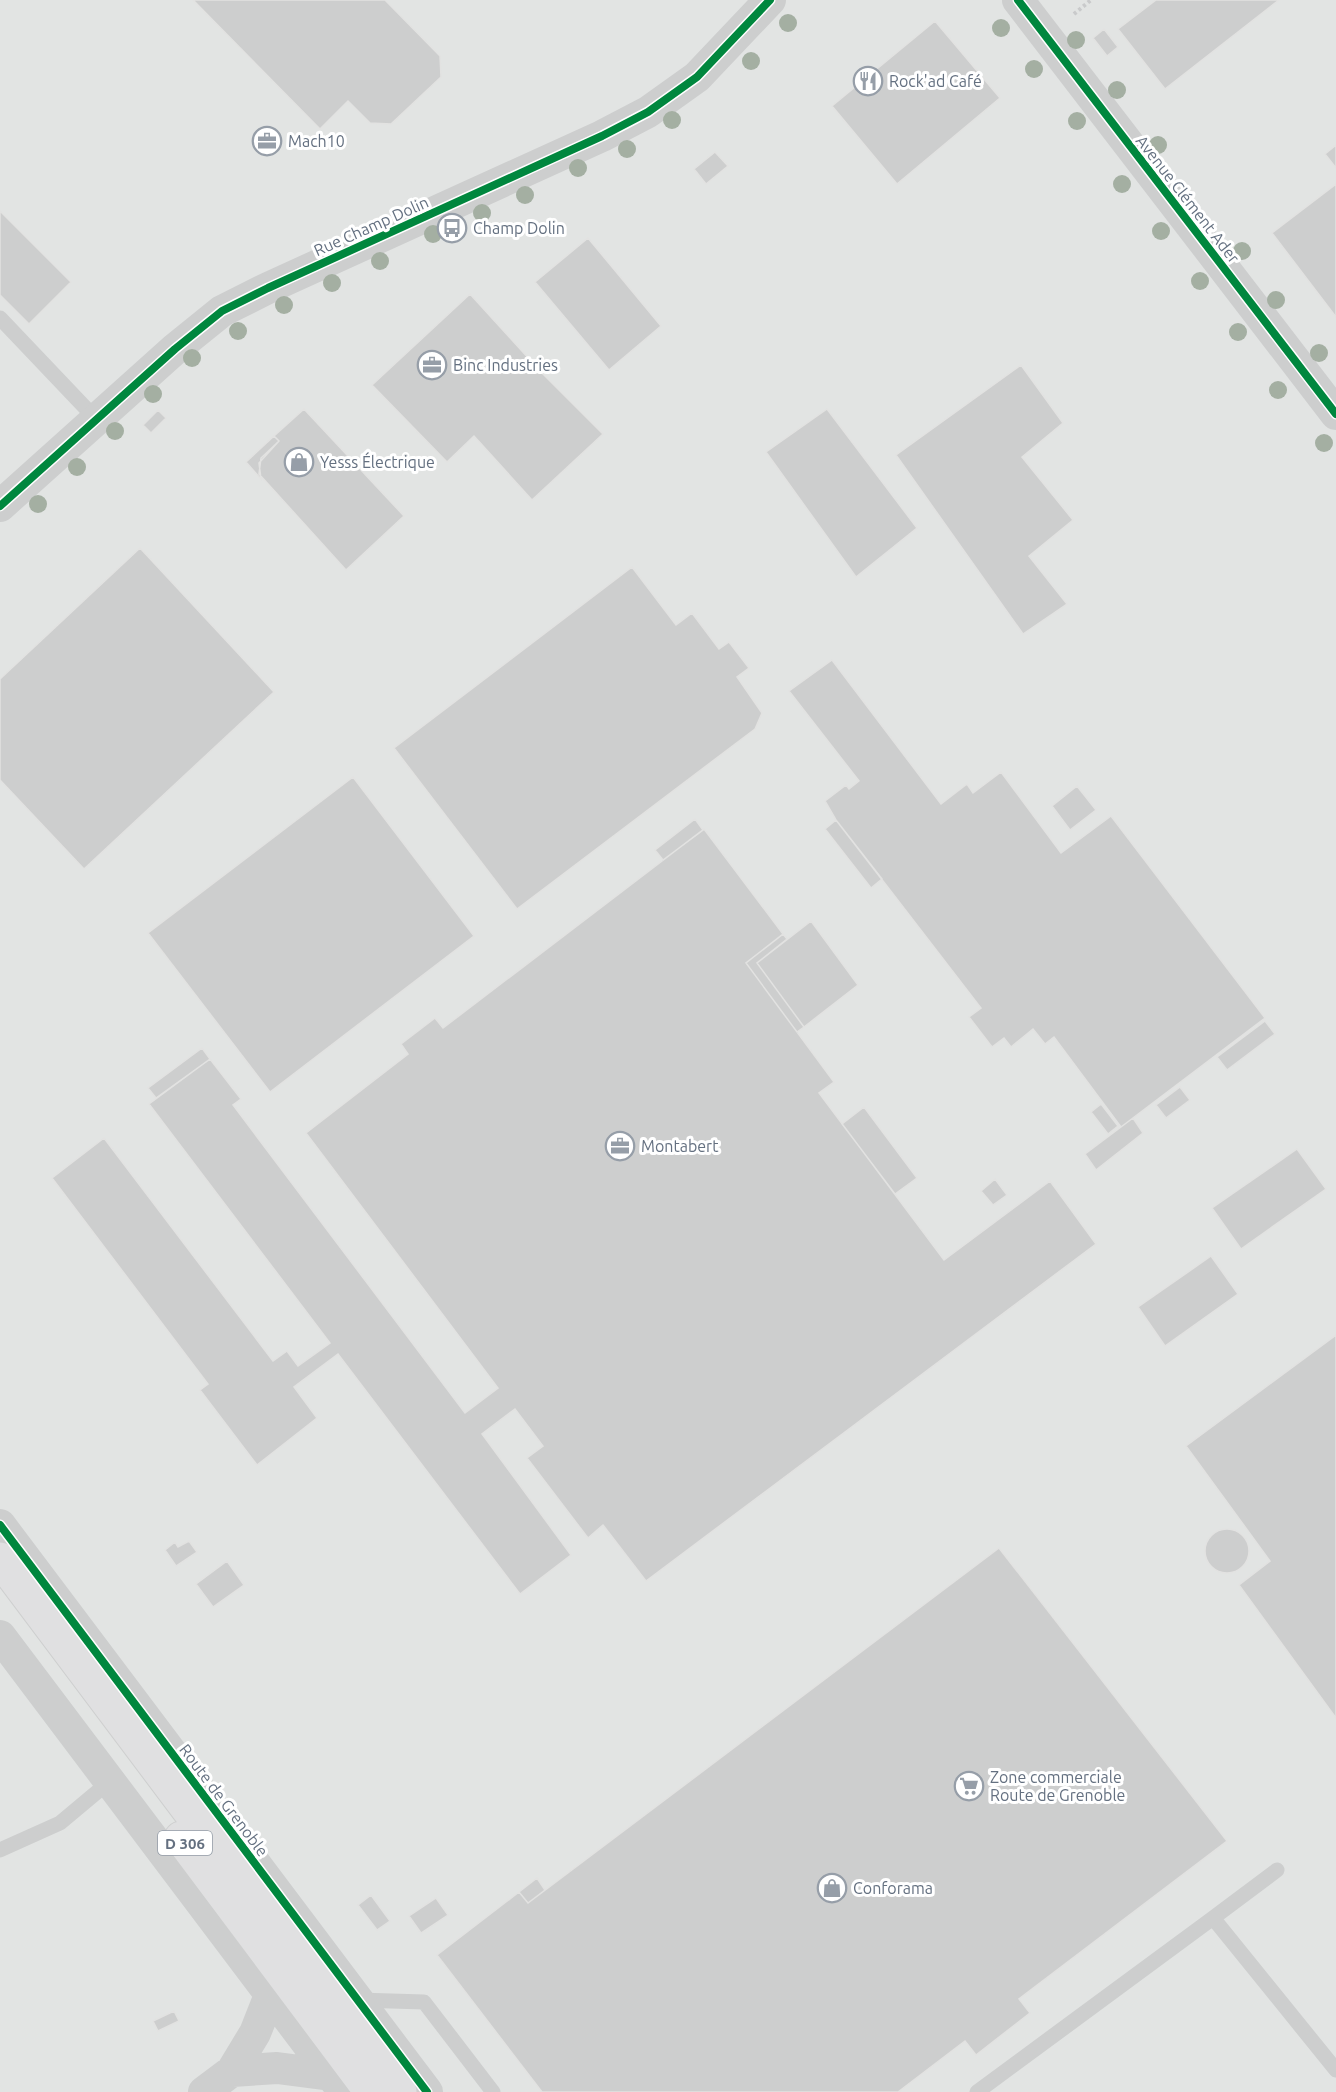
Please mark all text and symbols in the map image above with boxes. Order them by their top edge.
restaurant icon: Rock'ad Café [852,65,884,97]
place label: Rock'ad Café [889,72,982,90]
office icon: Mach10 [251,125,283,157]
place label: Mach10 [288,132,345,150]
street label: Avenue Clément Ader [1133,132,1243,266]
street label: Rue Champ Dolin [311,193,431,259]
bus stop icon: Champ Dolin [436,212,468,244]
place label: Champ Dolin [473,219,565,237]
office icon: Binc Industries [416,349,448,381]
place label: Binc Industries [453,356,558,374]
shop icon: Yesss Électrique [283,446,315,478]
place label: Yesss Électrique [320,451,435,471]
office icon: Montabert [604,1130,636,1162]
place label: Montabert [641,1137,719,1155]
street label: Route de Grenoble [176,1741,272,1859]
place label: Zone commerciale Route de Grenoble [990,1768,1125,1804]
supermarket icon: Zone commerciale Route de Grenoble [953,1770,985,1802]
road number: D 306 [158,1831,212,1855]
shop icon: Conforama [816,1872,848,1904]
place label: Conforama [853,1879,933,1897]

